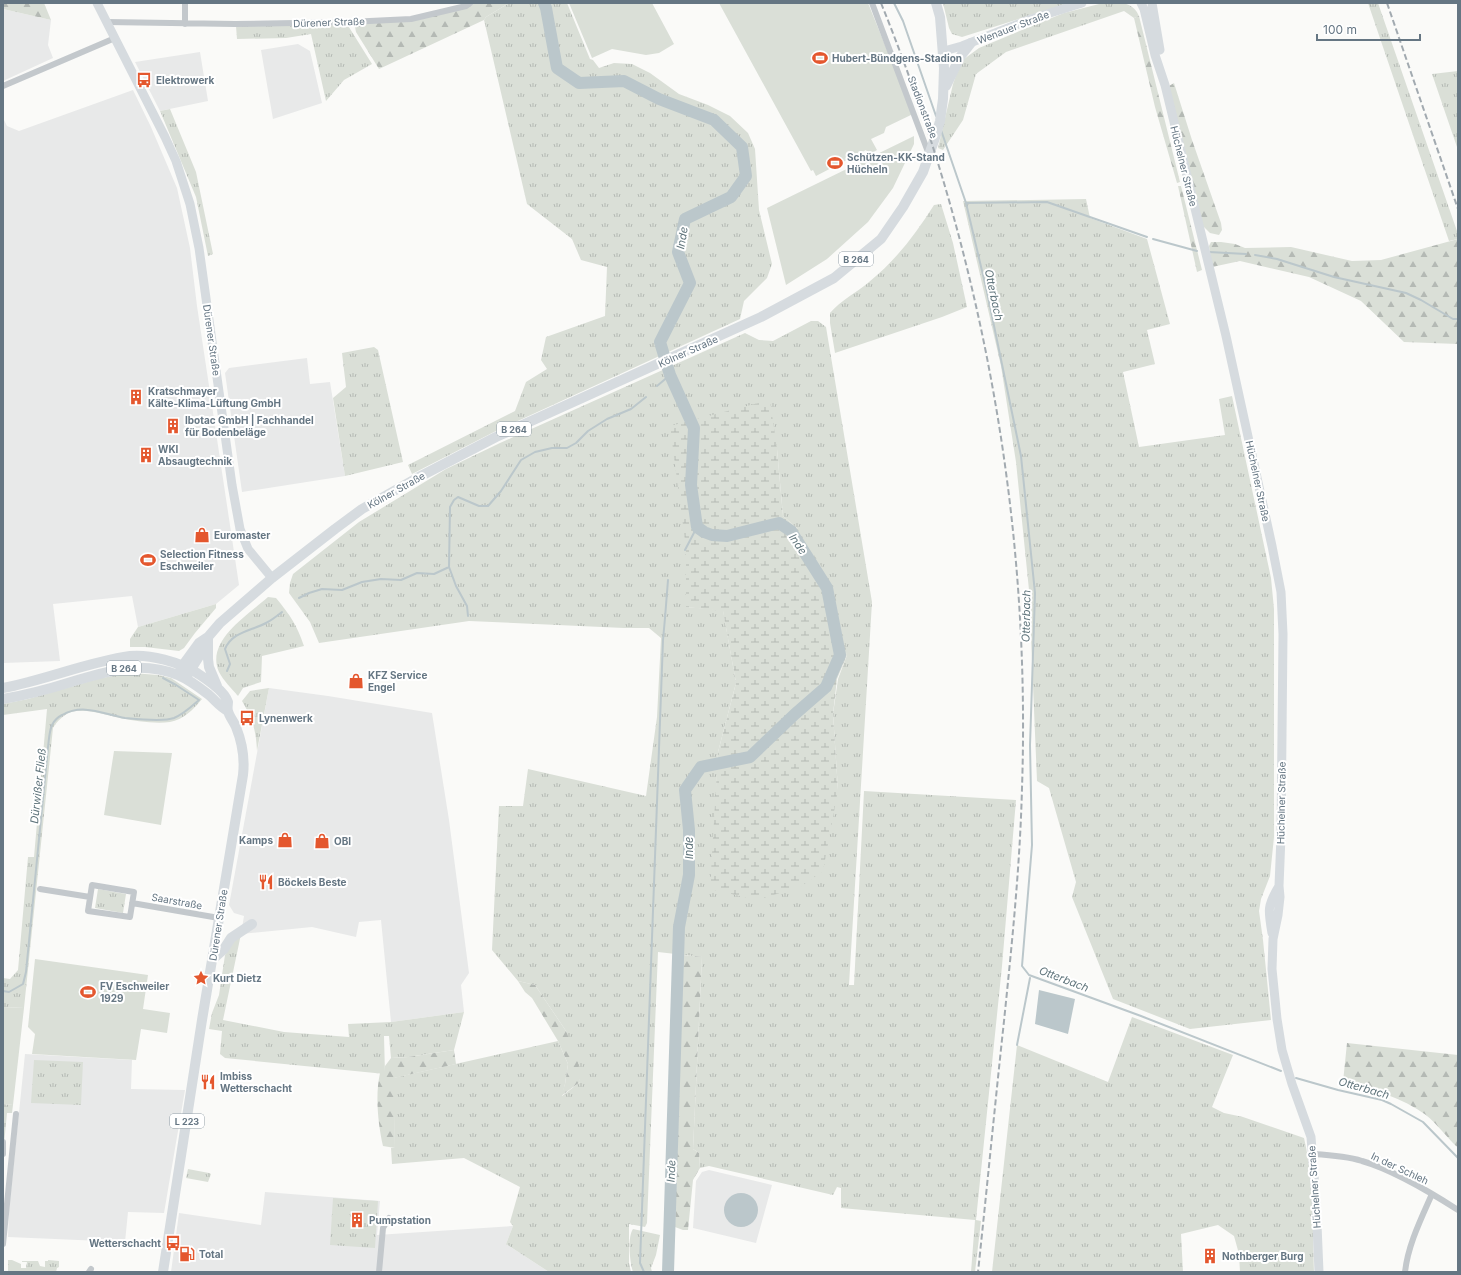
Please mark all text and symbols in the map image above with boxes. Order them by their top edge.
street label: Wenauer Straße [975,8,1051,46]
street label: Dürener Straße [293,15,365,29]
scale bar [1317,16,1420,42]
text: 100 m [1323,22,1357,37]
sports icon: Hubert-Bündgens-Stadion [811,49,829,67]
place label: Hubert-Bündgens-Stadion [832,52,962,65]
bus stop icon: Elektrowerk [135,71,153,89]
place label: Elektrowerk [156,74,215,86]
street label: Stadionstraße [906,74,940,140]
street label: Hüchelner Straße [1168,124,1200,208]
place label: Schützen-KK-Stand Hücheln [847,151,945,175]
sports icon: Schützen-KK-Stand Hücheln [826,154,844,172]
water label: Inde [673,226,691,250]
road number: B 264 [839,252,873,266]
water label: Otterbach [982,268,1006,322]
street label: Dürener Straße [201,304,223,377]
street label: Kölner Straße [656,332,720,370]
place label: Kratschmayer Kälte-Klima-Lüftung GmbH [148,385,281,410]
building icon: Kratschmayer Kälte-Klima-Lüftung GmbH [127,388,145,406]
place label: Ibotac GmbH | Fachhandel für Bodenbeläge [185,414,314,439]
building icon: Ibotac GmbH | Fachhandel für Bodenbeläge [164,417,182,435]
road number: B 264 [497,422,531,436]
street label: Hüchelner Straße [1244,439,1272,523]
place label: WKI Absaugtechnik [158,443,232,468]
building icon: WKI Absaugtechnik [137,446,155,464]
street label: Kölner Straße [365,469,427,511]
shop icon: Euromaster [193,526,211,544]
place label: Euromaster [214,529,270,541]
water label: Inde [786,531,810,557]
place label: Selection Fitness Eschweiler [160,548,244,572]
sports icon: Selection Fitness Eschweiler [139,551,157,569]
water label: Otterbach [1019,589,1033,642]
road number: B 264 [107,661,141,675]
place label: KFZ Service Engel [368,669,427,694]
shop icon: KFZ Service Engel [347,672,365,690]
bus stop icon: Lynenwerk [238,709,256,727]
place label: Lynenwerk [259,712,313,725]
water label: Dürwißer Fließ [27,747,49,824]
street label: Hüchelner Straße [1274,761,1288,844]
shop icon: Kamps [276,831,294,849]
shop icon: OBI [313,832,331,850]
place label: Kamps [239,834,273,846]
place label: OBI [334,835,351,847]
water label: Inde [682,837,696,859]
restaurant icon: Böckels Beste [257,873,275,891]
place label: Böckels Beste [278,876,347,888]
street label: Dürener Straße [206,888,230,961]
street label: Saarstraße [151,891,203,911]
water label: Otterbach [1037,963,1091,995]
place icon: Kurt Dietz [192,969,210,987]
place label: Kurt Dietz [213,972,262,984]
place label: FV Eschweiler 1929 [100,980,169,1004]
sports icon: FV Eschweiler 1929 [79,983,97,1001]
place label: Imbiss Wetterschacht [220,1070,292,1094]
restaurant icon: Imbiss Wetterschacht [199,1073,217,1091]
water label: Otterbach [1337,1074,1391,1102]
road number: L 223 [170,1114,204,1128]
street label: Hüchelner Straße [1305,1145,1323,1229]
street label: In der Schleh [1369,1149,1431,1187]
water label: Inde [664,1159,678,1183]
building icon: Pumpstation [348,1211,366,1229]
place label: Pumpstation [369,1214,431,1226]
bus stop icon: Wetterschacht [164,1234,182,1252]
place label: Wetterschacht [89,1237,161,1249]
fuel station icon: Total [178,1245,196,1263]
building icon: Nothberger Burg [1201,1247,1219,1265]
place label: Total [199,1248,224,1260]
place label: Nothberger Burg [1222,1250,1303,1263]

